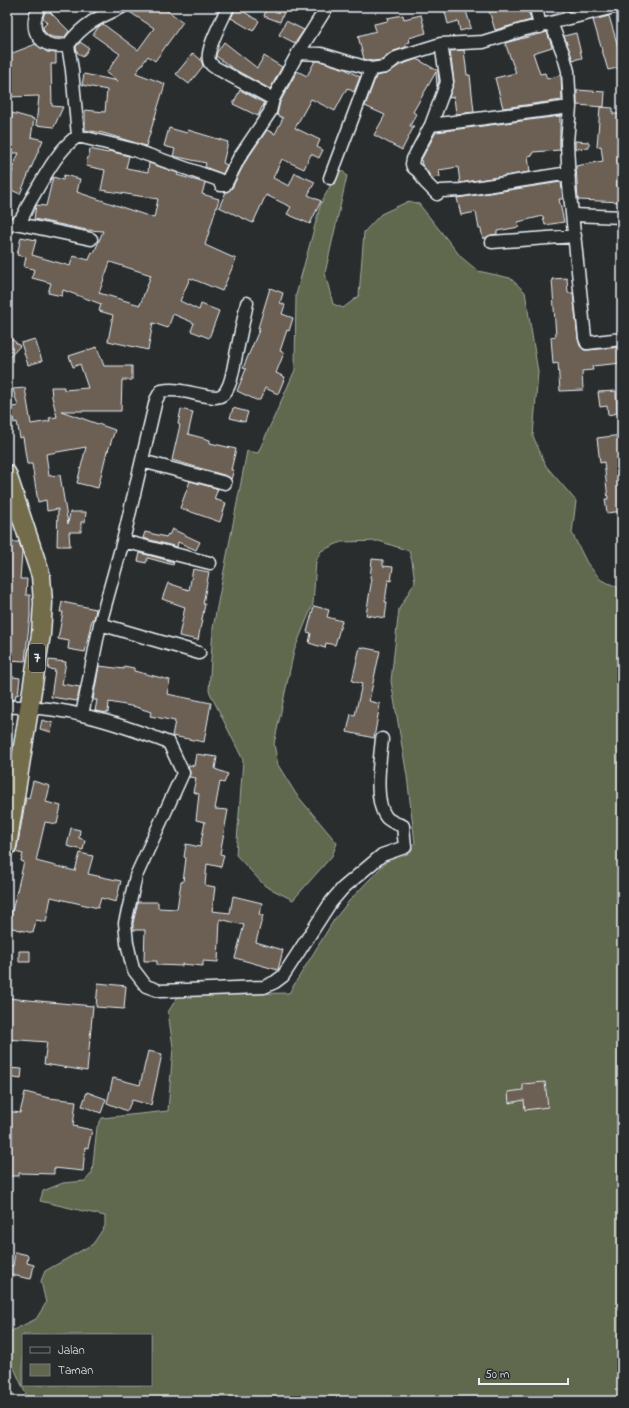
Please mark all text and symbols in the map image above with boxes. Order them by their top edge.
road number: 7 [29,644,45,672]
legend [22,1334,152,1386]
text: Jalan [58,1342,85,1360]
scale bar [479,1360,568,1386]
text: Taman [58,1362,93,1380]
text: 50 m [485,1366,509,1384]

